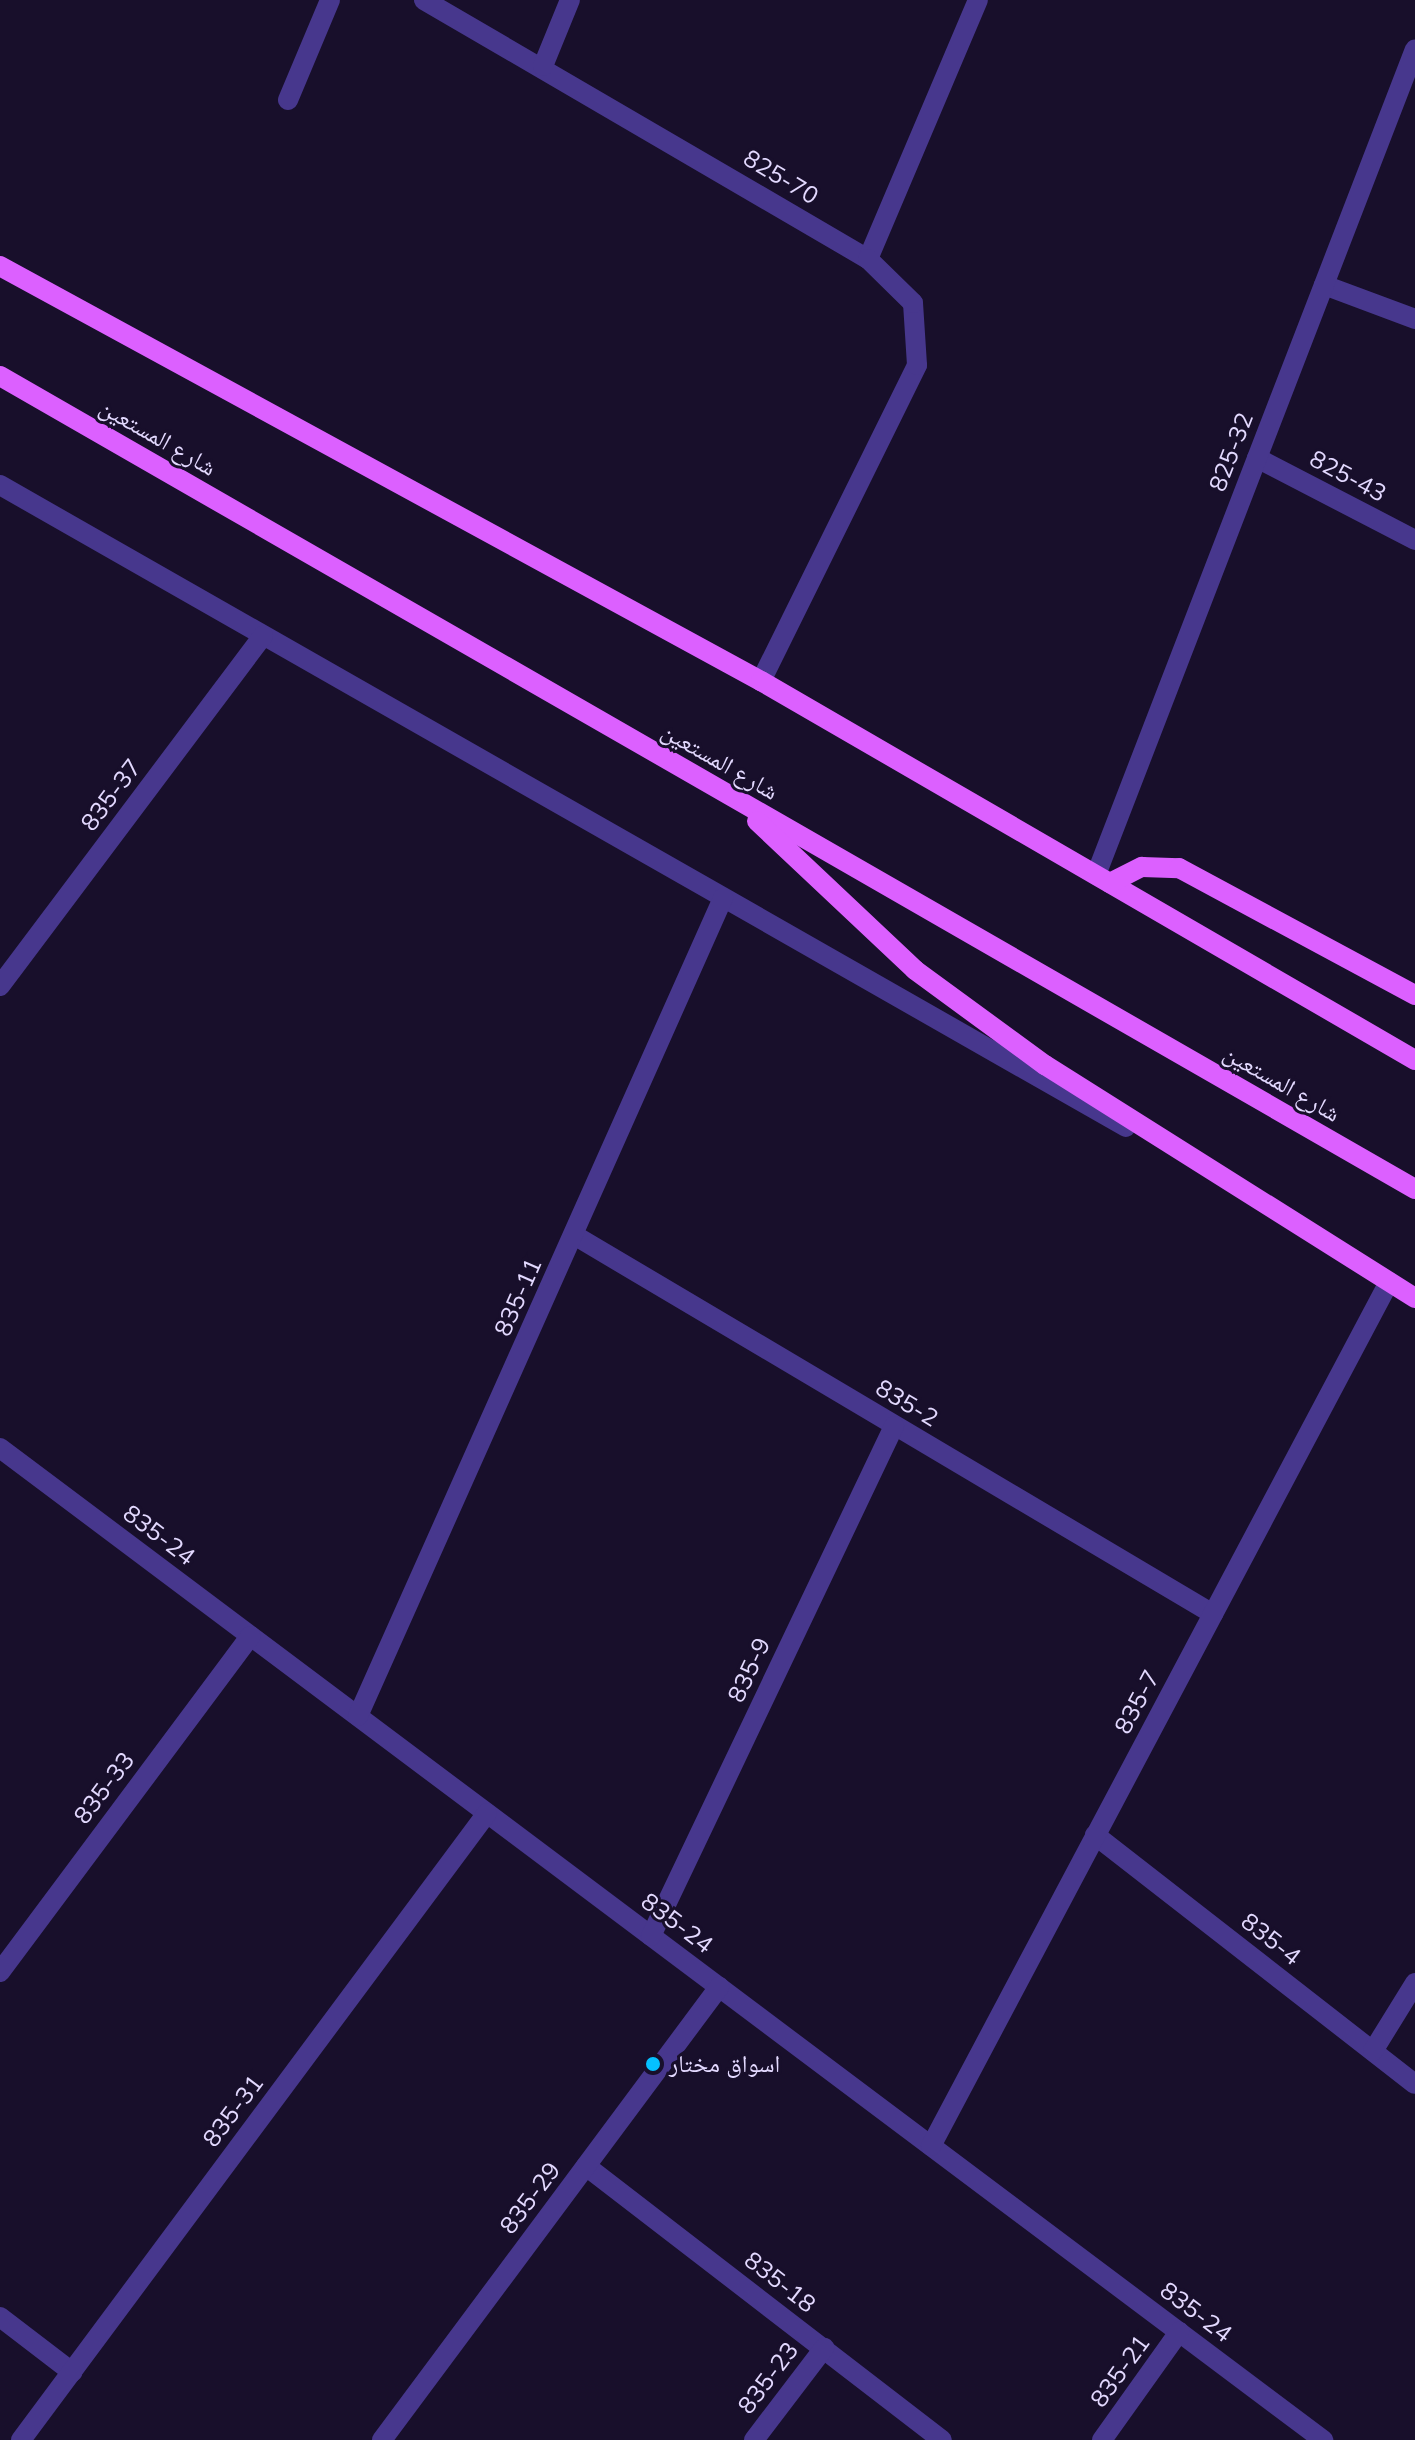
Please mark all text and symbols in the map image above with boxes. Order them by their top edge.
street label: 825-70 [738,143,824,211]
street label: شارع المستعين [95,392,221,482]
street label: 825-32 [1203,408,1259,496]
street label: 825-43 [1305,444,1391,508]
street label: شارع المستعين [657,716,783,806]
street label: 835-37 [75,753,147,837]
street label: شارع المستعين [1219,1038,1345,1128]
street label: 835-11 [488,1254,548,1340]
street label: 835-2 [870,1373,944,1433]
street label: 835-24 [117,1499,201,1571]
street label: 835-9 [722,1633,776,1707]
street label: 835-7 [1108,1665,1166,1739]
street label: 835-33 [68,1746,140,1830]
street label: 835-24 [635,1887,719,1959]
street label: 835-4 [1235,1907,1307,1971]
place label: اسواق مختار [669,2050,780,2078]
marker: اسواق مختار [644,2055,662,2073]
street label: 835-31 [197,2069,269,2153]
street label: 835-29 [494,2156,566,2240]
street label: 835-18 [739,2245,821,2319]
street label: 835-24 [1154,2276,1238,2348]
street label: 835-21 [1084,2329,1156,2413]
street label: 835-23 [732,2336,804,2420]

